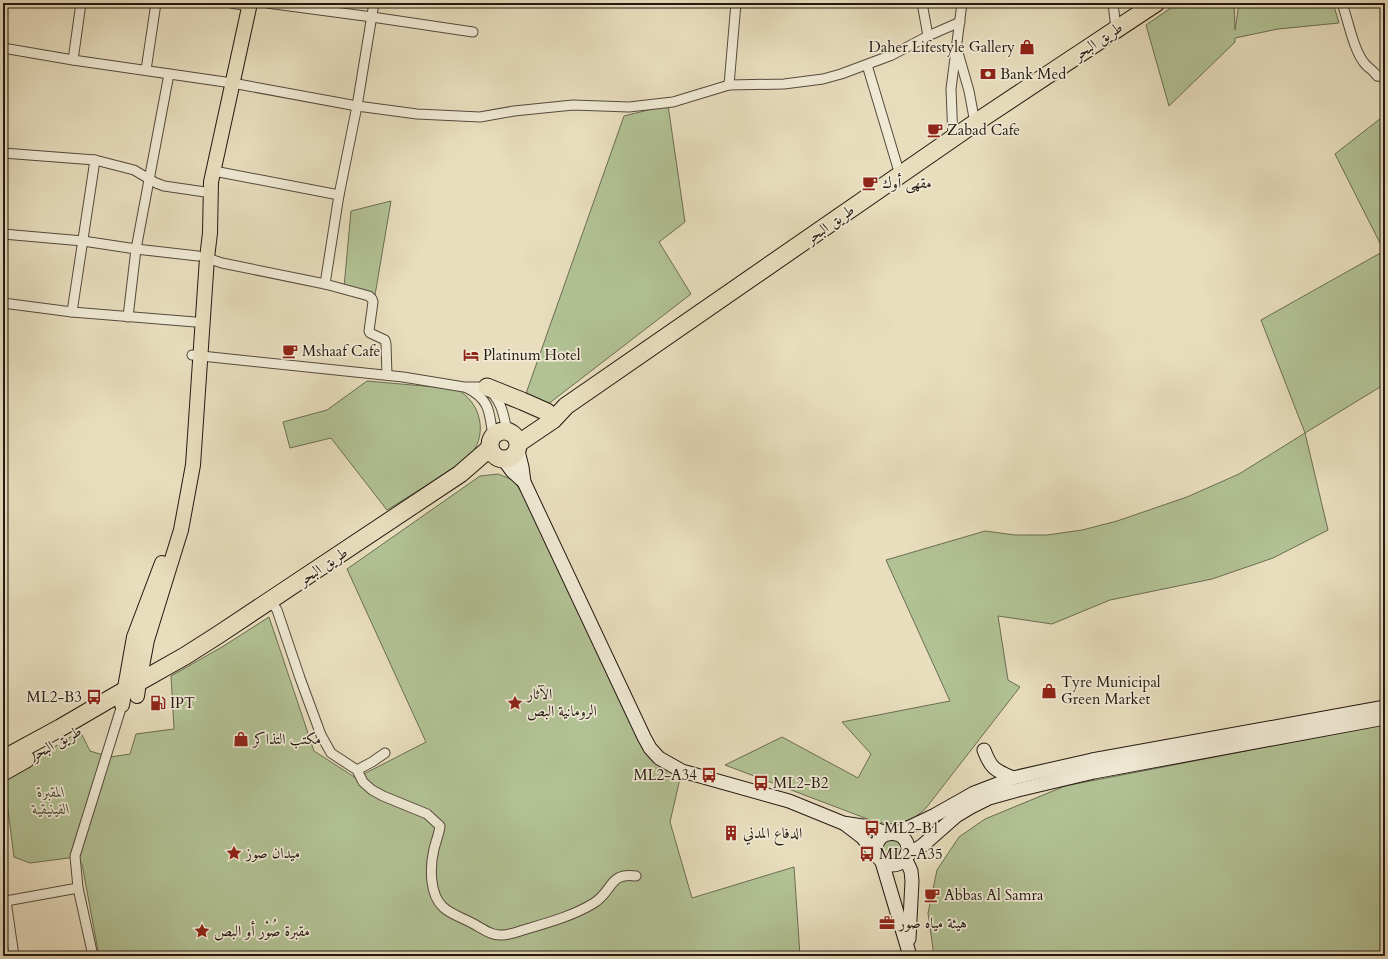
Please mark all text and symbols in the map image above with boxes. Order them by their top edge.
street label: طريق البحر [1068,17,1127,66]
place label: Daher Lifestyle Gallery [869,37,1015,57]
shop icon: Daher Lifestyle Gallery [1018,38,1036,56]
place label: Bank Med [1000,64,1066,84]
bank icon: Bank Med [979,65,997,83]
place label: Zabad Cafe [947,120,1020,140]
cafe icon: Zabad Cafe [926,121,944,139]
place label: مقهى أوك [882,172,932,194]
cafe icon: مقهى أوك [861,174,879,192]
street label: طريق البحر [800,200,858,249]
place label: Mshaaf Cafe [302,341,380,361]
cafe icon: Mshaaf Cafe [281,342,299,360]
place label: Platinum Hotel [483,345,581,365]
hotel icon: Platinum Hotel [462,346,480,364]
street label: طريق البحر [293,542,352,591]
place label: Tyre Municipal Green Market [1061,672,1161,709]
shop icon: Tyre Municipal Green Market [1040,682,1058,700]
place label: الآثار الرومانية البص [525,684,597,721]
place label: ML2-B3 [27,687,82,707]
bus stop icon: ML2-B3 [85,688,103,706]
place label: IPT [170,693,195,713]
fuel station icon: IPT [149,694,167,712]
place icon: الآثار الرومانية البص [506,694,524,712]
street label: طريق البحر [25,721,85,766]
place label: مكتب التذاكر [251,729,321,749]
shop icon: مكتب التذاكر [232,730,250,748]
place label: ML2-A34 [633,765,697,785]
bus stop icon: ML2-A34 [700,766,718,784]
place label: ML2-B2 [773,773,829,793]
bus stop icon: ML2-B2 [752,774,770,792]
park label: المقبرة الفينيقية [30,782,70,819]
place label: ML2-B1 [884,818,939,838]
bus stop icon: ML2-B1 [863,819,881,837]
place label: الدفاع المدني [743,823,802,846]
building icon: الدفاع المدني [722,824,740,842]
place label: ميدان صوز [244,843,300,863]
place icon: ميدان صوز [225,844,243,862]
place label: ML2-A35 [879,844,943,864]
bus stop icon: ML2-A35 [858,845,876,863]
place label: Abbas Al Samra [944,885,1044,905]
cafe icon: Abbas Al Samra [923,886,941,904]
place label: هيئة مياه صور [897,913,967,933]
office icon: هيئة مياه صور [878,914,896,932]
place label: مقبرة صُوْر أو البص [214,918,310,941]
place icon: مقبرة صُوْر أو البص [193,922,211,940]

